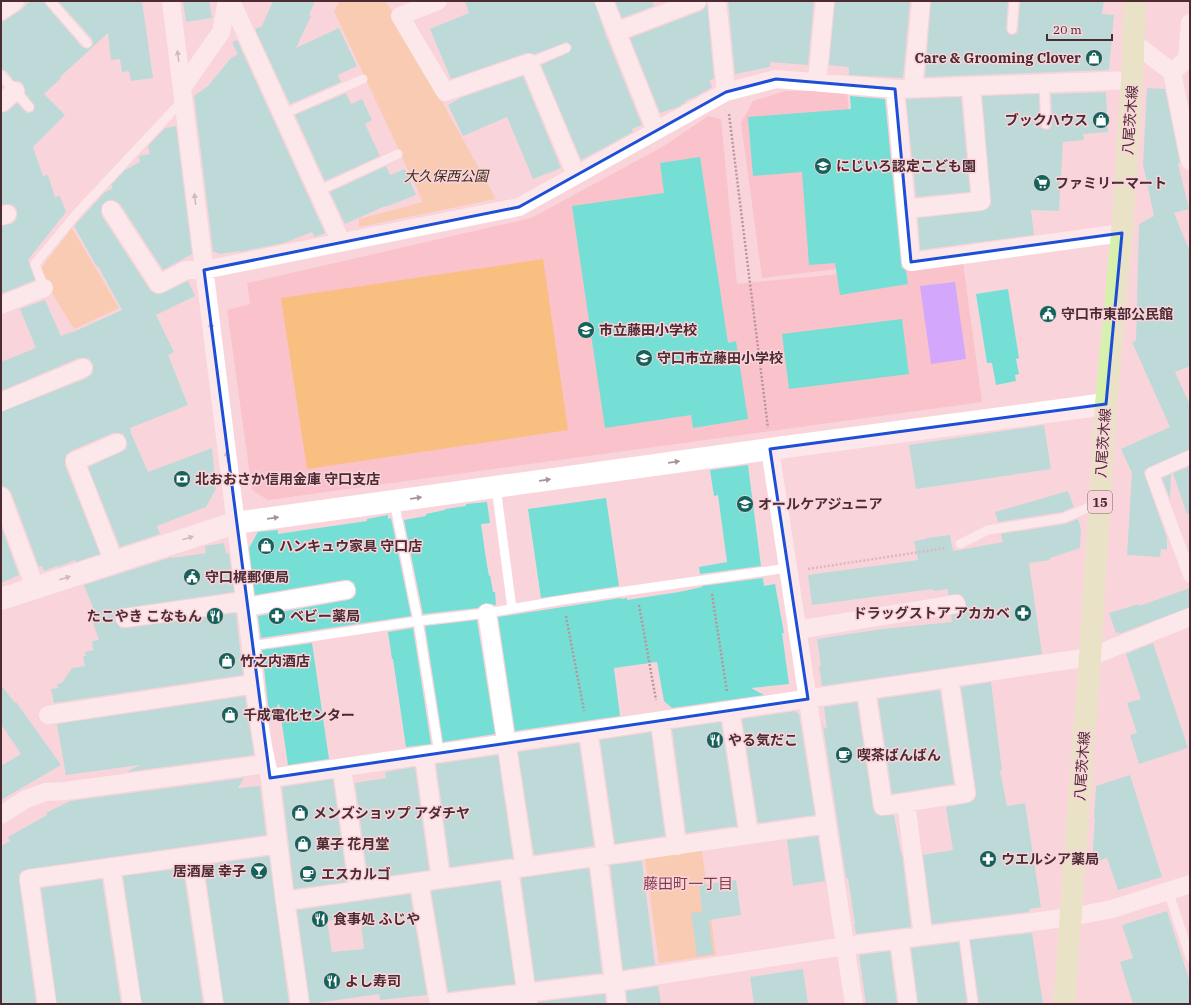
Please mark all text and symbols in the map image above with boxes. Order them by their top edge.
scale bar [1047,16,1112,42]
text: 20 m [1053,22,1082,37]
shop icon: Care & Grooming Clover [1084,48,1104,68]
place label: Care & Grooming Clover [915,49,1081,67]
one-way arrow [175,50,181,62]
street label: 八尾茨木線 [1119,84,1141,156]
shop icon: ブックハウス [1091,110,1111,130]
place label: ブックハウス [1005,111,1088,129]
school or university icon: にじいろ認定こども園 [813,156,833,176]
place label: にじいろ認定こども園 [836,157,976,175]
park label: 大久保西公園 [404,167,490,185]
supermarket icon: ファミリーマート [1032,173,1052,193]
place label: ファミリーマート [1055,174,1167,192]
one-way arrow [192,193,199,205]
public building icon: 守口市東部公民館 [1038,304,1058,324]
place label: 守口市東部公民館 [1061,305,1173,323]
school or university icon: 市立藤田小学校 [576,320,596,340]
place label: 市立藤田小学校 [599,321,697,339]
one-way arrow [208,322,214,334]
school or university icon: 守口市立藤田小学校 [634,348,654,368]
place label: 守口市立藤田小学校 [657,349,783,367]
street label: 八尾茨木線 [1092,407,1114,479]
one-way arrow [224,451,230,463]
one-way arrow [668,459,680,465]
bank icon: 北おおさか信用金庫 守口支店 [172,469,192,489]
place label: 北おおさか信用金庫 守口支店 [195,470,380,488]
one-way arrow [539,477,551,483]
road number: 15 [1088,491,1112,513]
school or university icon: オールケアジュニア [735,494,755,514]
one-way arrow [410,495,422,501]
place label: オールケアジュニア [758,495,882,513]
one-way arrow [267,515,280,521]
one-way arrow [183,535,195,541]
shop icon: ハンキュウ家具 守口店 [256,536,276,556]
place label: ハンキュウ家具 守口店 [279,537,422,555]
public building icon: 守口梶郵便局 [182,567,202,587]
place label: 守口梶郵便局 [205,568,289,586]
one-way arrow [59,574,71,580]
pharmacy icon: ドラッグストア アカカベ [1013,603,1033,623]
place label: ドラッグストア アカカベ [853,604,1010,622]
restaurant icon: たこやき こなもん [205,606,225,626]
pharmacy icon: ベビー薬局 [267,606,287,626]
place label: たこやき こなもん [87,607,202,625]
place label: ベビー薬局 [290,607,360,625]
shop icon: 竹之内酒店 [217,651,237,671]
place label: 竹之内酒店 [240,652,310,670]
shop icon: 千成電化センター [220,705,240,725]
place label: 千成電化センター [243,706,355,724]
restaurant icon: やる気だこ [705,730,725,750]
street label: 八尾茨木線 [1071,730,1093,802]
place label: やる気だこ [728,731,798,749]
cafe icon: 喫茶ばんばん [834,745,854,765]
place label: 喫茶ばんばん [857,746,941,764]
shop icon: メンズショップ アダチヤ [290,803,310,823]
place label: メンズショップ アダチヤ [313,804,470,822]
shop icon: 菓子 花月堂 [293,834,313,854]
place label: 菓子 花月堂 [316,835,389,853]
pharmacy icon: ウエルシア薬局 [978,849,998,869]
place label: ウエルシア薬局 [1001,850,1099,868]
bar icon: 居酒屋 幸子 [249,861,269,881]
place label: 居酒屋 幸子 [173,862,246,880]
cafe icon: エスカルゴ [298,864,318,884]
place label: エスカルゴ [321,865,391,883]
district label: 藤田町一丁目 [643,874,733,893]
restaurant icon: 食事処 ふじや [310,909,330,929]
place label: 食事処 ふじや [333,910,420,928]
restaurant icon: よし寿司 [322,971,342,991]
place label: よし寿司 [345,972,401,990]

